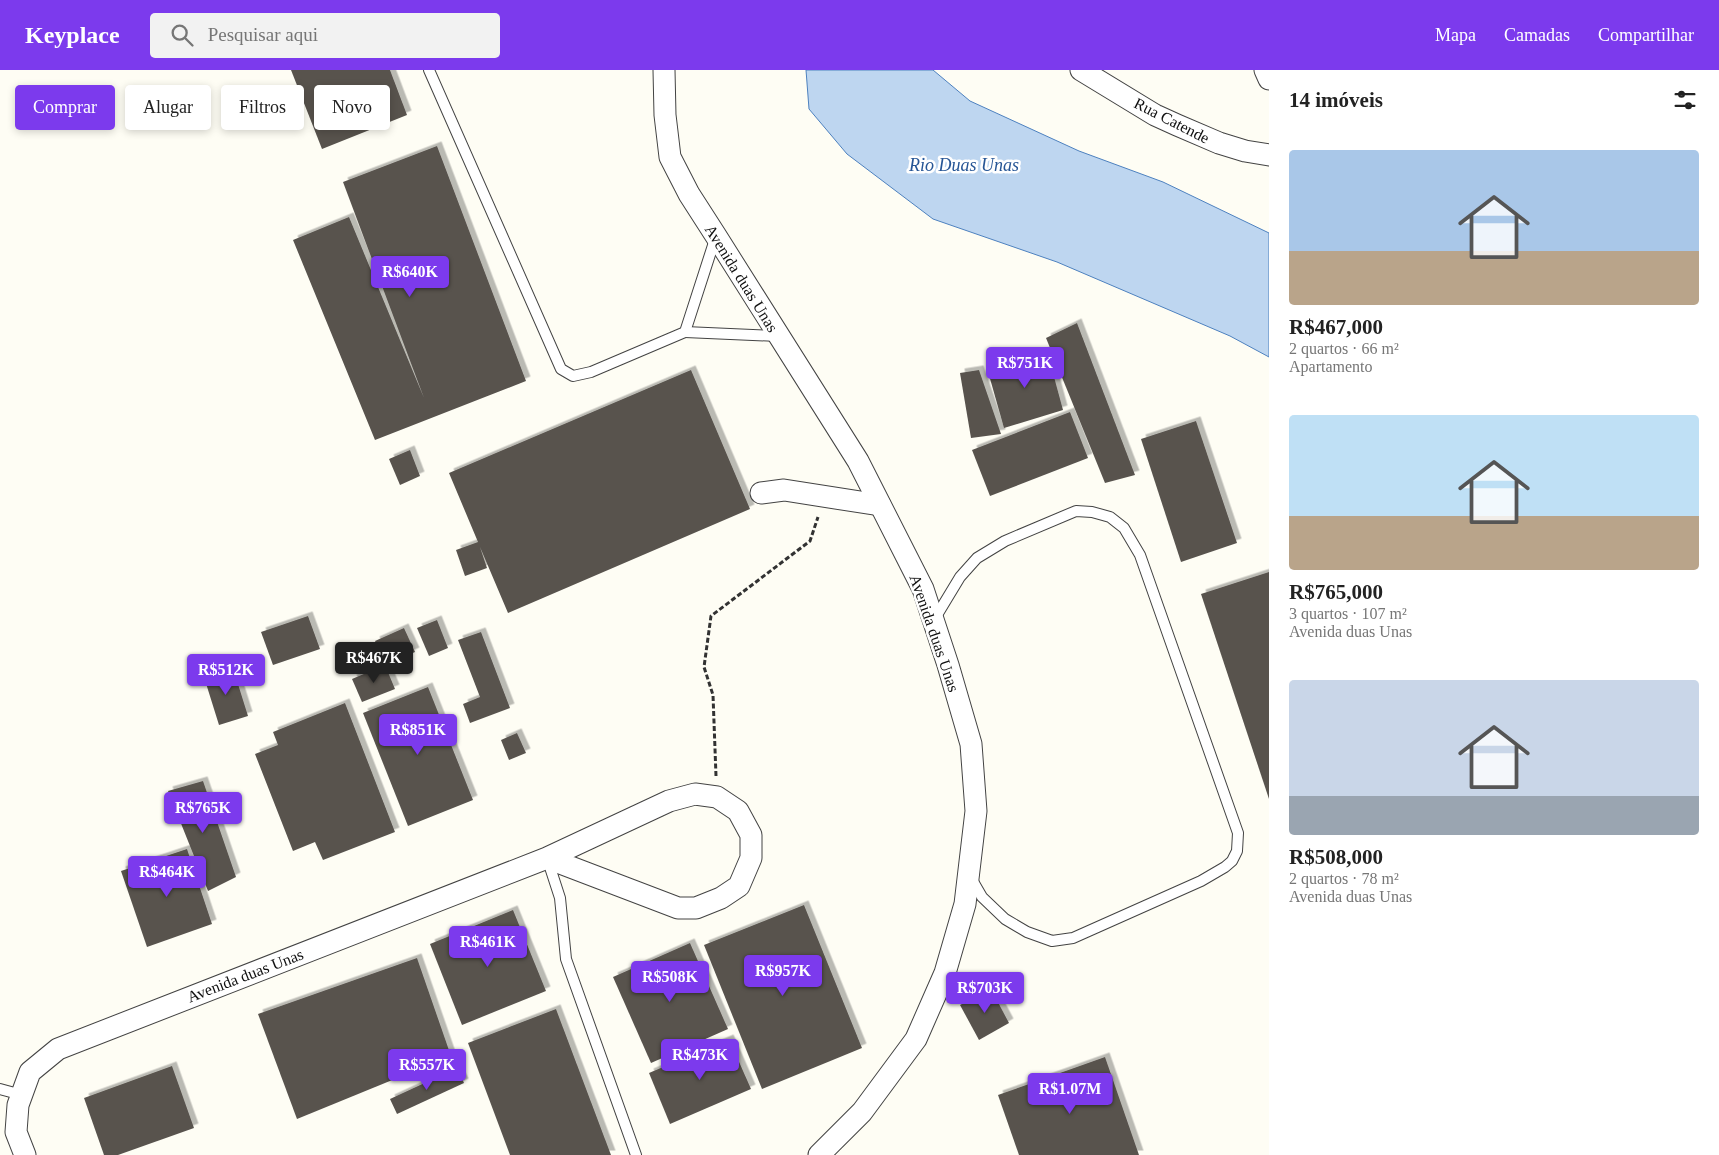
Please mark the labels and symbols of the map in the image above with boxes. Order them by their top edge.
street label: Rua Catende [1131,94,1212,147]
water label: Rio Duas Unas [908,155,1019,175]
street label: Avenida duas Unas [702,222,781,335]
pin: R$640K [369,256,451,298]
pin: R$751K [984,346,1066,389]
street label: Avenida duas Unas [906,572,963,694]
pin: R$467K [333,642,415,684]
pin: R$512K [185,654,267,696]
pin: R$851K [377,714,459,756]
pin: R$765K [162,792,244,834]
pin: R$464K [126,856,208,898]
pin: R$461K [447,926,529,968]
street label: Avenida duas Unas [185,945,306,1005]
pin: R$957K [742,954,824,997]
pin: R$508K [629,960,711,1003]
pin: R$703K [944,972,1026,1014]
pin: R$473K [659,1038,741,1081]
pin: R$557K [386,1048,468,1091]
pin: R$1.07M [1024,1072,1116,1115]

